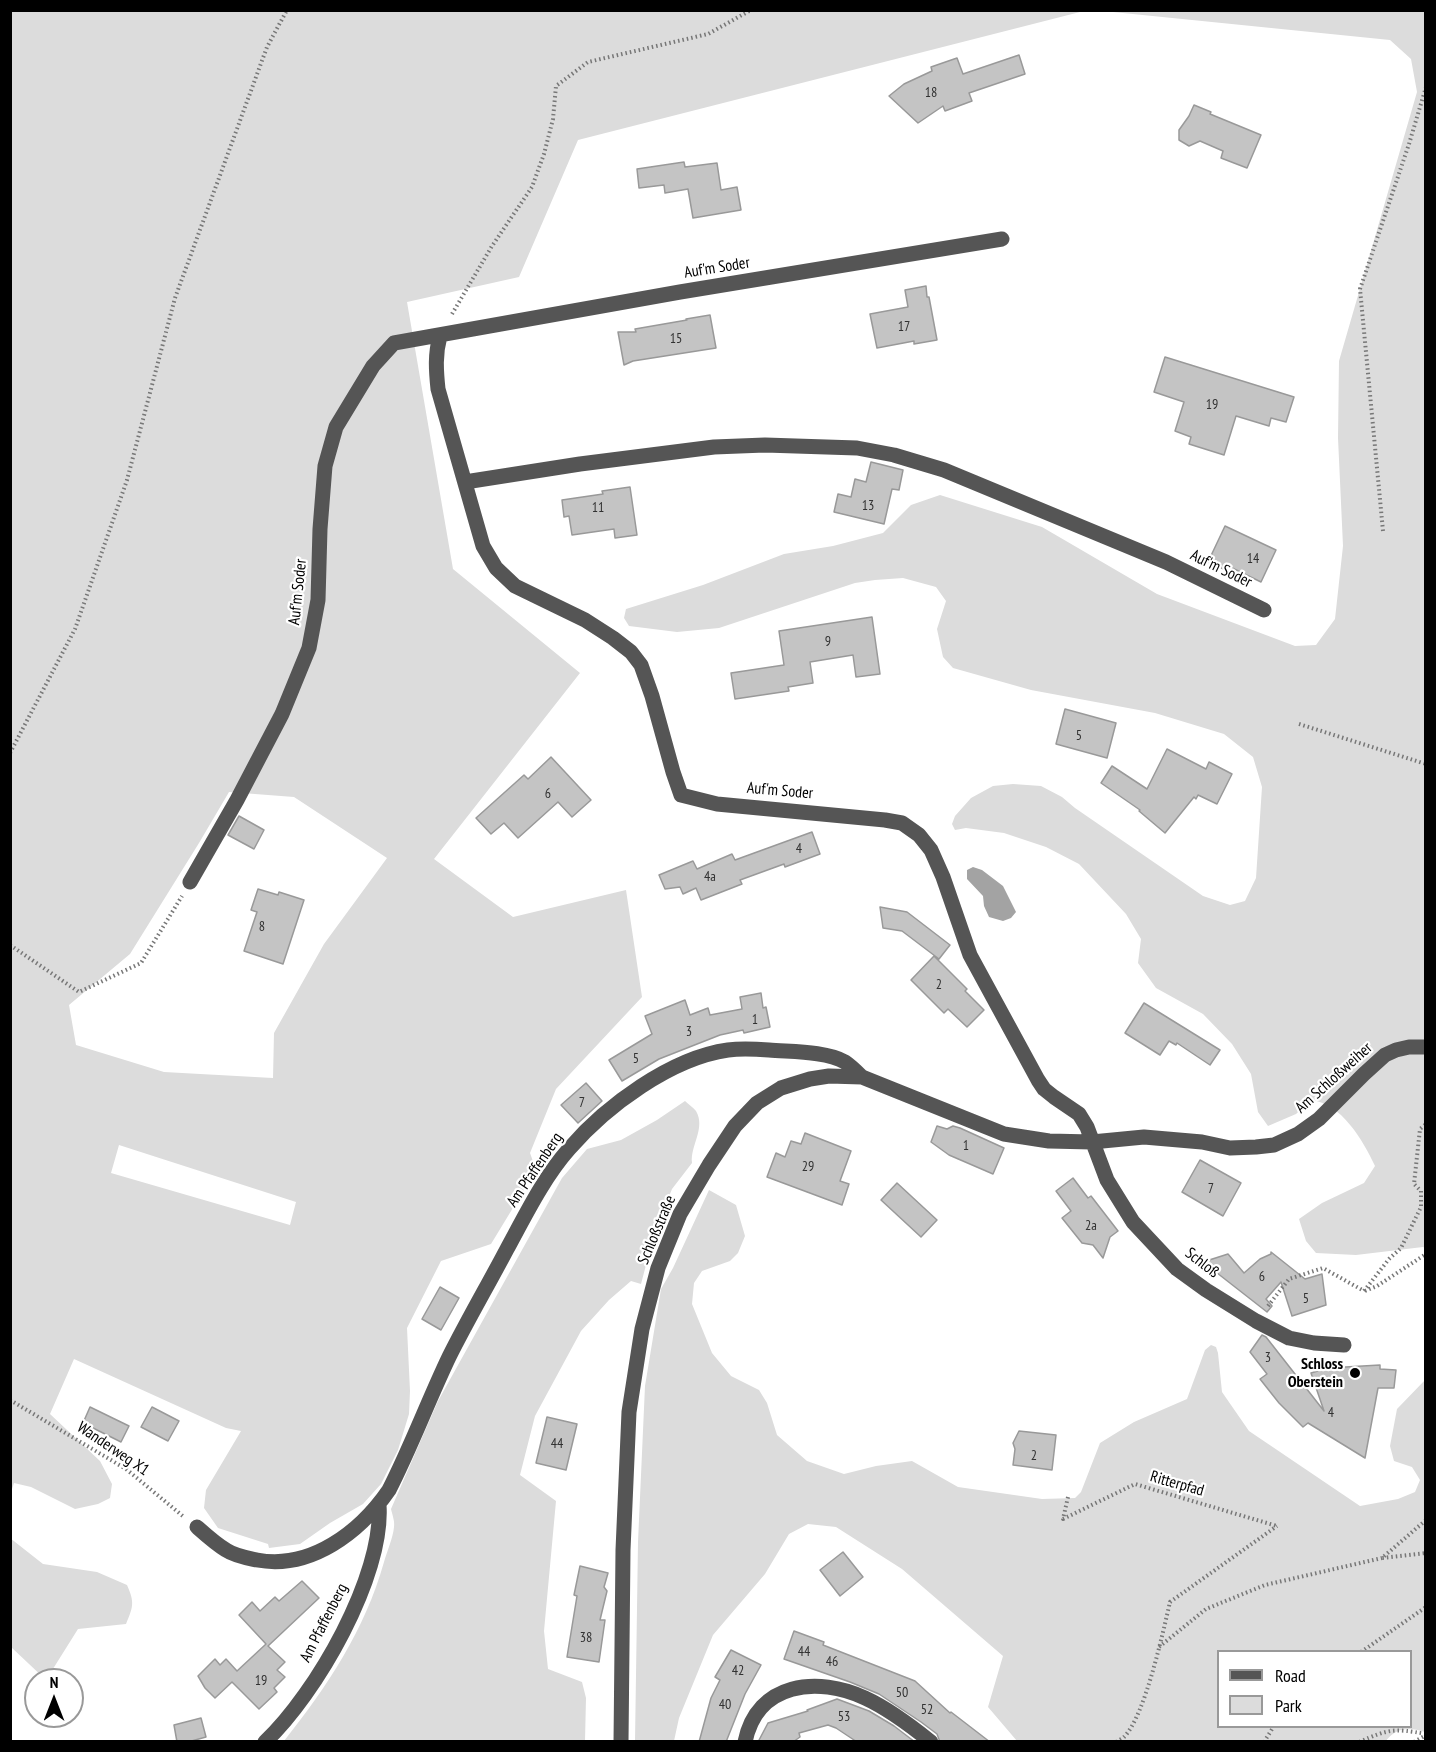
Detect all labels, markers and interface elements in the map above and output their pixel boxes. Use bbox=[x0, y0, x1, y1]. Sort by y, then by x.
house number: 18 bbox=[925, 85, 937, 101]
street label: Auf'm Soder bbox=[683, 253, 751, 283]
house number: 17 bbox=[898, 319, 910, 335]
house number: 15 bbox=[670, 331, 682, 347]
house number: 19 bbox=[1206, 397, 1218, 413]
house number: 13 bbox=[862, 498, 874, 514]
house number: 11 bbox=[592, 500, 604, 516]
street label: Auf'm Soder bbox=[1187, 546, 1255, 592]
house number: 14 bbox=[1247, 551, 1259, 567]
street label: Auf'm Soder bbox=[285, 558, 311, 626]
house number: 9 bbox=[825, 634, 831, 650]
house number: 5 bbox=[1076, 728, 1082, 744]
street label: Auf'm Soder bbox=[746, 779, 814, 803]
house number: 6 bbox=[545, 786, 551, 802]
house number: 4 bbox=[796, 841, 802, 857]
house number: 4a bbox=[704, 869, 716, 885]
house number: 8 bbox=[259, 919, 265, 935]
house number: 2 bbox=[936, 977, 942, 993]
house number: 1 bbox=[752, 1012, 758, 1028]
house number: 3 bbox=[686, 1024, 692, 1040]
street label: Am Schloßweiher bbox=[1292, 1038, 1376, 1118]
house number: 5 bbox=[633, 1051, 639, 1067]
house number: 7 bbox=[579, 1095, 585, 1111]
street label: Am Pfaffenberg bbox=[503, 1129, 567, 1211]
house number: 1 bbox=[963, 1138, 969, 1154]
house number: 29 bbox=[802, 1159, 814, 1175]
house number: 7 bbox=[1208, 1181, 1214, 1197]
street label: Schloßstraße bbox=[634, 1193, 680, 1267]
house number: 2a bbox=[1085, 1218, 1097, 1234]
street label: Schloß bbox=[1181, 1244, 1223, 1282]
house number: 6 bbox=[1259, 1269, 1265, 1285]
house number: 5 bbox=[1303, 1291, 1309, 1307]
house number: 3 bbox=[1265, 1350, 1271, 1366]
place label: Schloss Oberstein bbox=[1288, 1354, 1343, 1392]
marker: Schloss Oberstein bbox=[1348, 1366, 1362, 1380]
house number: 4 bbox=[1328, 1405, 1334, 1421]
street label: Wanderweg X1 bbox=[73, 1418, 153, 1480]
house number: 44 bbox=[551, 1436, 563, 1452]
house number: 2 bbox=[1031, 1448, 1037, 1464]
street label: Ritterpfad bbox=[1148, 1467, 1206, 1501]
street label: Am Pfaffenberg bbox=[296, 1580, 352, 1666]
house number: 38 bbox=[580, 1630, 592, 1646]
house number: 44 bbox=[798, 1644, 810, 1660]
legend bbox=[1217, 1650, 1412, 1728]
house number: 46 bbox=[826, 1654, 838, 1670]
house number: 42 bbox=[732, 1663, 744, 1679]
text: Road bbox=[1275, 1664, 1306, 1687]
north arrow bbox=[24, 1668, 84, 1728]
text: N bbox=[50, 1672, 58, 1692]
house number: 19 bbox=[255, 1673, 267, 1689]
house number: 50 bbox=[896, 1685, 908, 1701]
text: Park bbox=[1275, 1694, 1302, 1717]
house number: 40 bbox=[719, 1697, 731, 1713]
house number: 52 bbox=[921, 1702, 933, 1718]
house number: 53 bbox=[838, 1709, 850, 1725]

